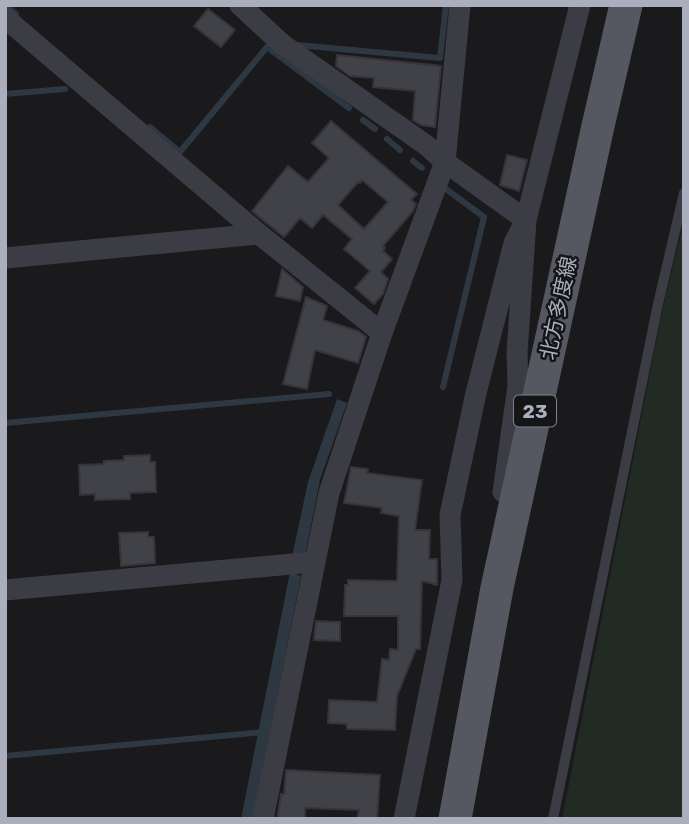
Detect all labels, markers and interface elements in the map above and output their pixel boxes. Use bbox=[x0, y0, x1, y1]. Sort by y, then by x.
street label: 北方多度線 bbox=[535, 254, 581, 362]
road number: 23 bbox=[514, 396, 556, 426]

